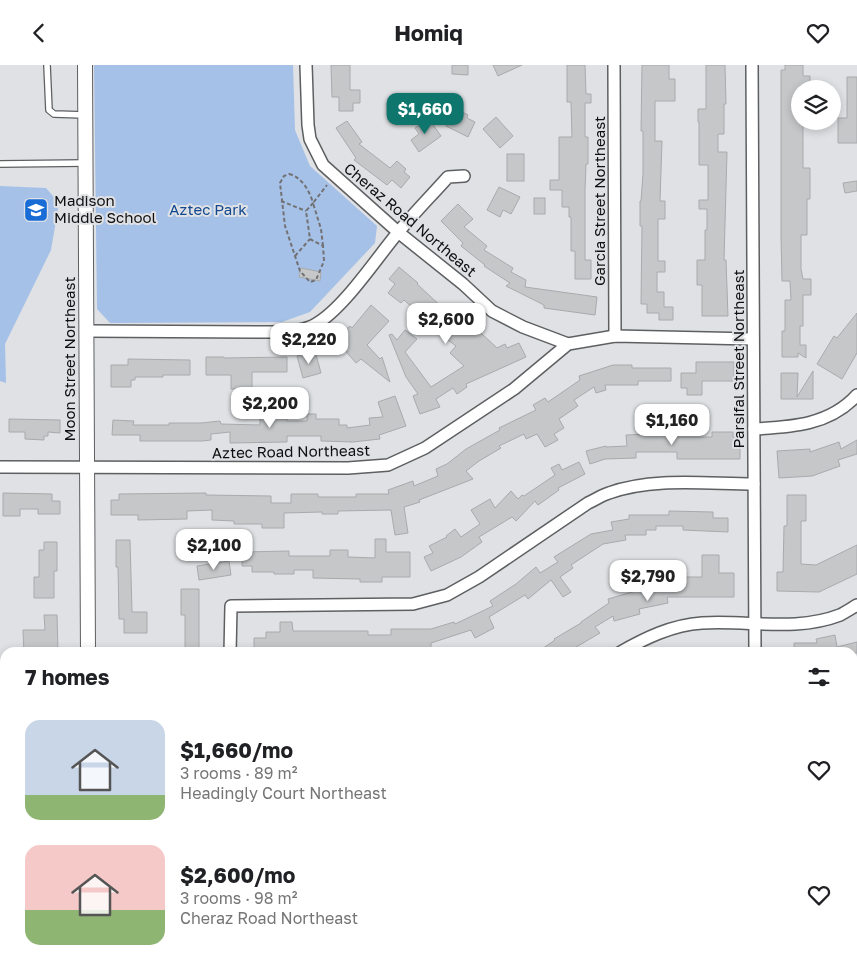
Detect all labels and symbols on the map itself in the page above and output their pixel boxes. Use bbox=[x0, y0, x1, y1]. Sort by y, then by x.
pin: $1,660 bbox=[384, 93, 466, 135]
street label: Garcia Street Northeast bbox=[590, 116, 608, 286]
street label: Cheraz Road Northeast bbox=[341, 159, 480, 280]
place label: Madison Middle School bbox=[54, 191, 156, 226]
school or university icon: Madison Middle School bbox=[23, 197, 49, 223]
park label: Aztec Park bbox=[169, 200, 247, 218]
street label: Parsifal Street Northeast bbox=[729, 269, 747, 449]
street label: Moon Street Northeast bbox=[60, 277, 78, 441]
pin: $2,600 bbox=[405, 303, 487, 345]
pin: $2,220 bbox=[268, 323, 350, 365]
pin: $2,200 bbox=[229, 387, 311, 429]
pin: $1,160 bbox=[631, 403, 713, 446]
street label: Aztec Road Northeast bbox=[212, 441, 370, 461]
pin: $2,100 bbox=[173, 529, 255, 571]
pin: $2,790 bbox=[607, 559, 689, 602]

